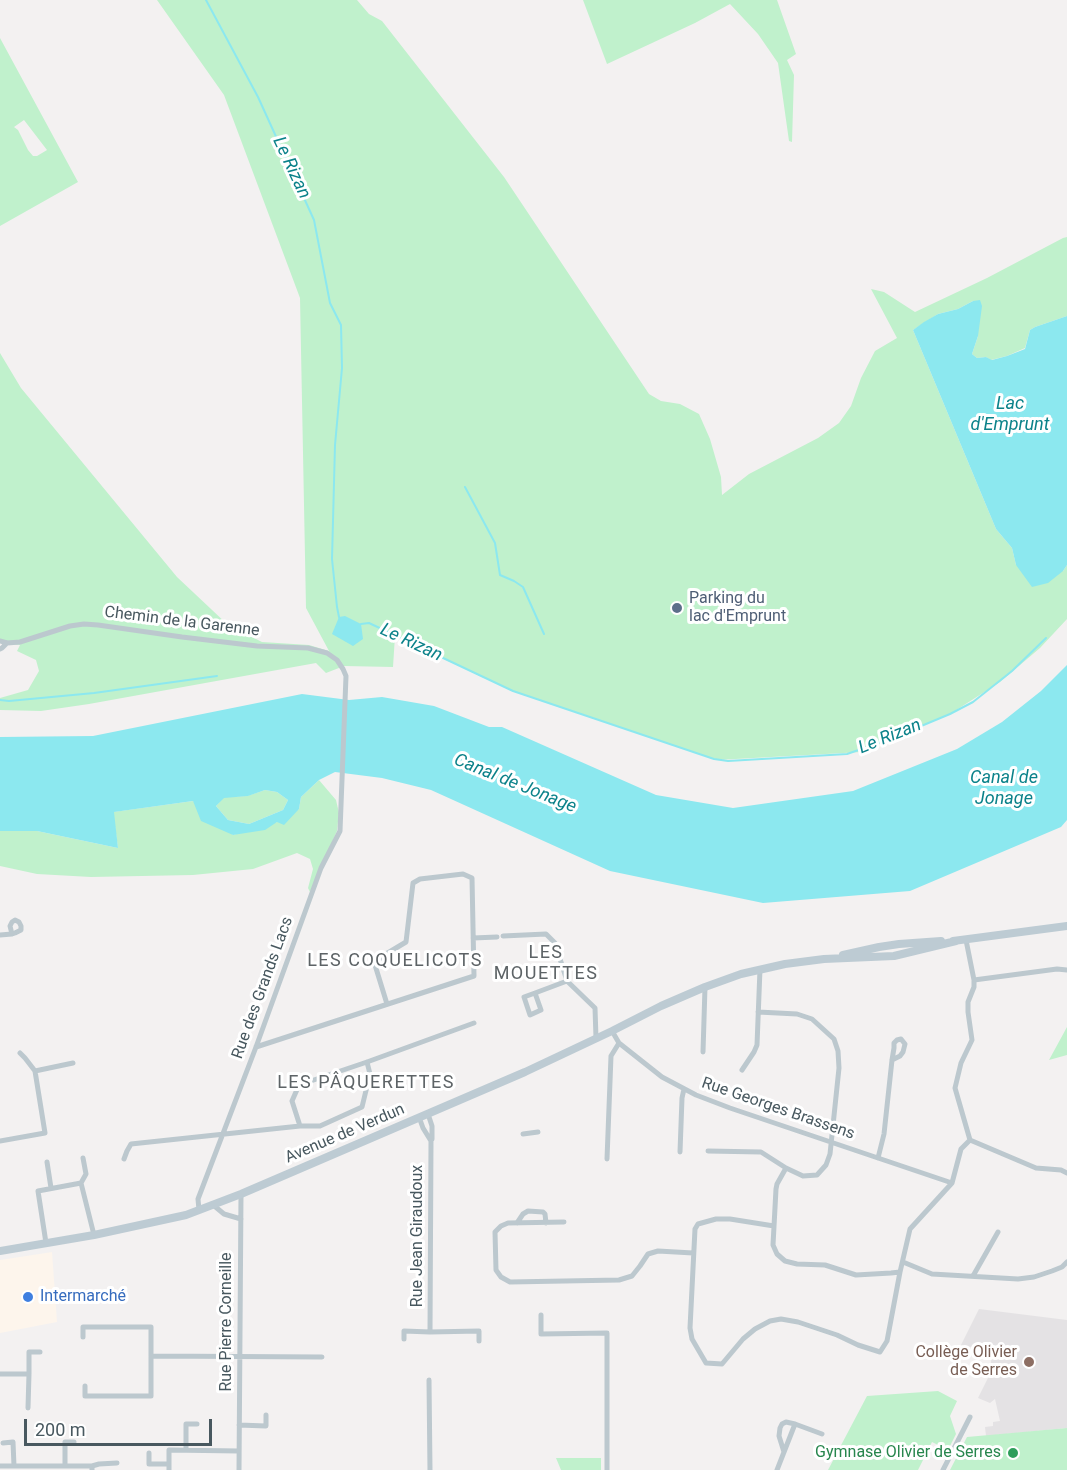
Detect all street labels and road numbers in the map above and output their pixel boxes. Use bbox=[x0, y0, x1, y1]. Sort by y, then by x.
street label: Chemin de la Garenne bbox=[103, 603, 261, 641]
street label: Rue des Grands Lacs bbox=[228, 914, 298, 1062]
street label: Rue Georges Brassens bbox=[699, 1074, 857, 1144]
street label: Avenue de Verdun bbox=[282, 1100, 408, 1168]
street label: Rue Jean Giraudoux bbox=[408, 1165, 428, 1307]
street label: Rue Pierre Corneille bbox=[217, 1252, 237, 1392]

